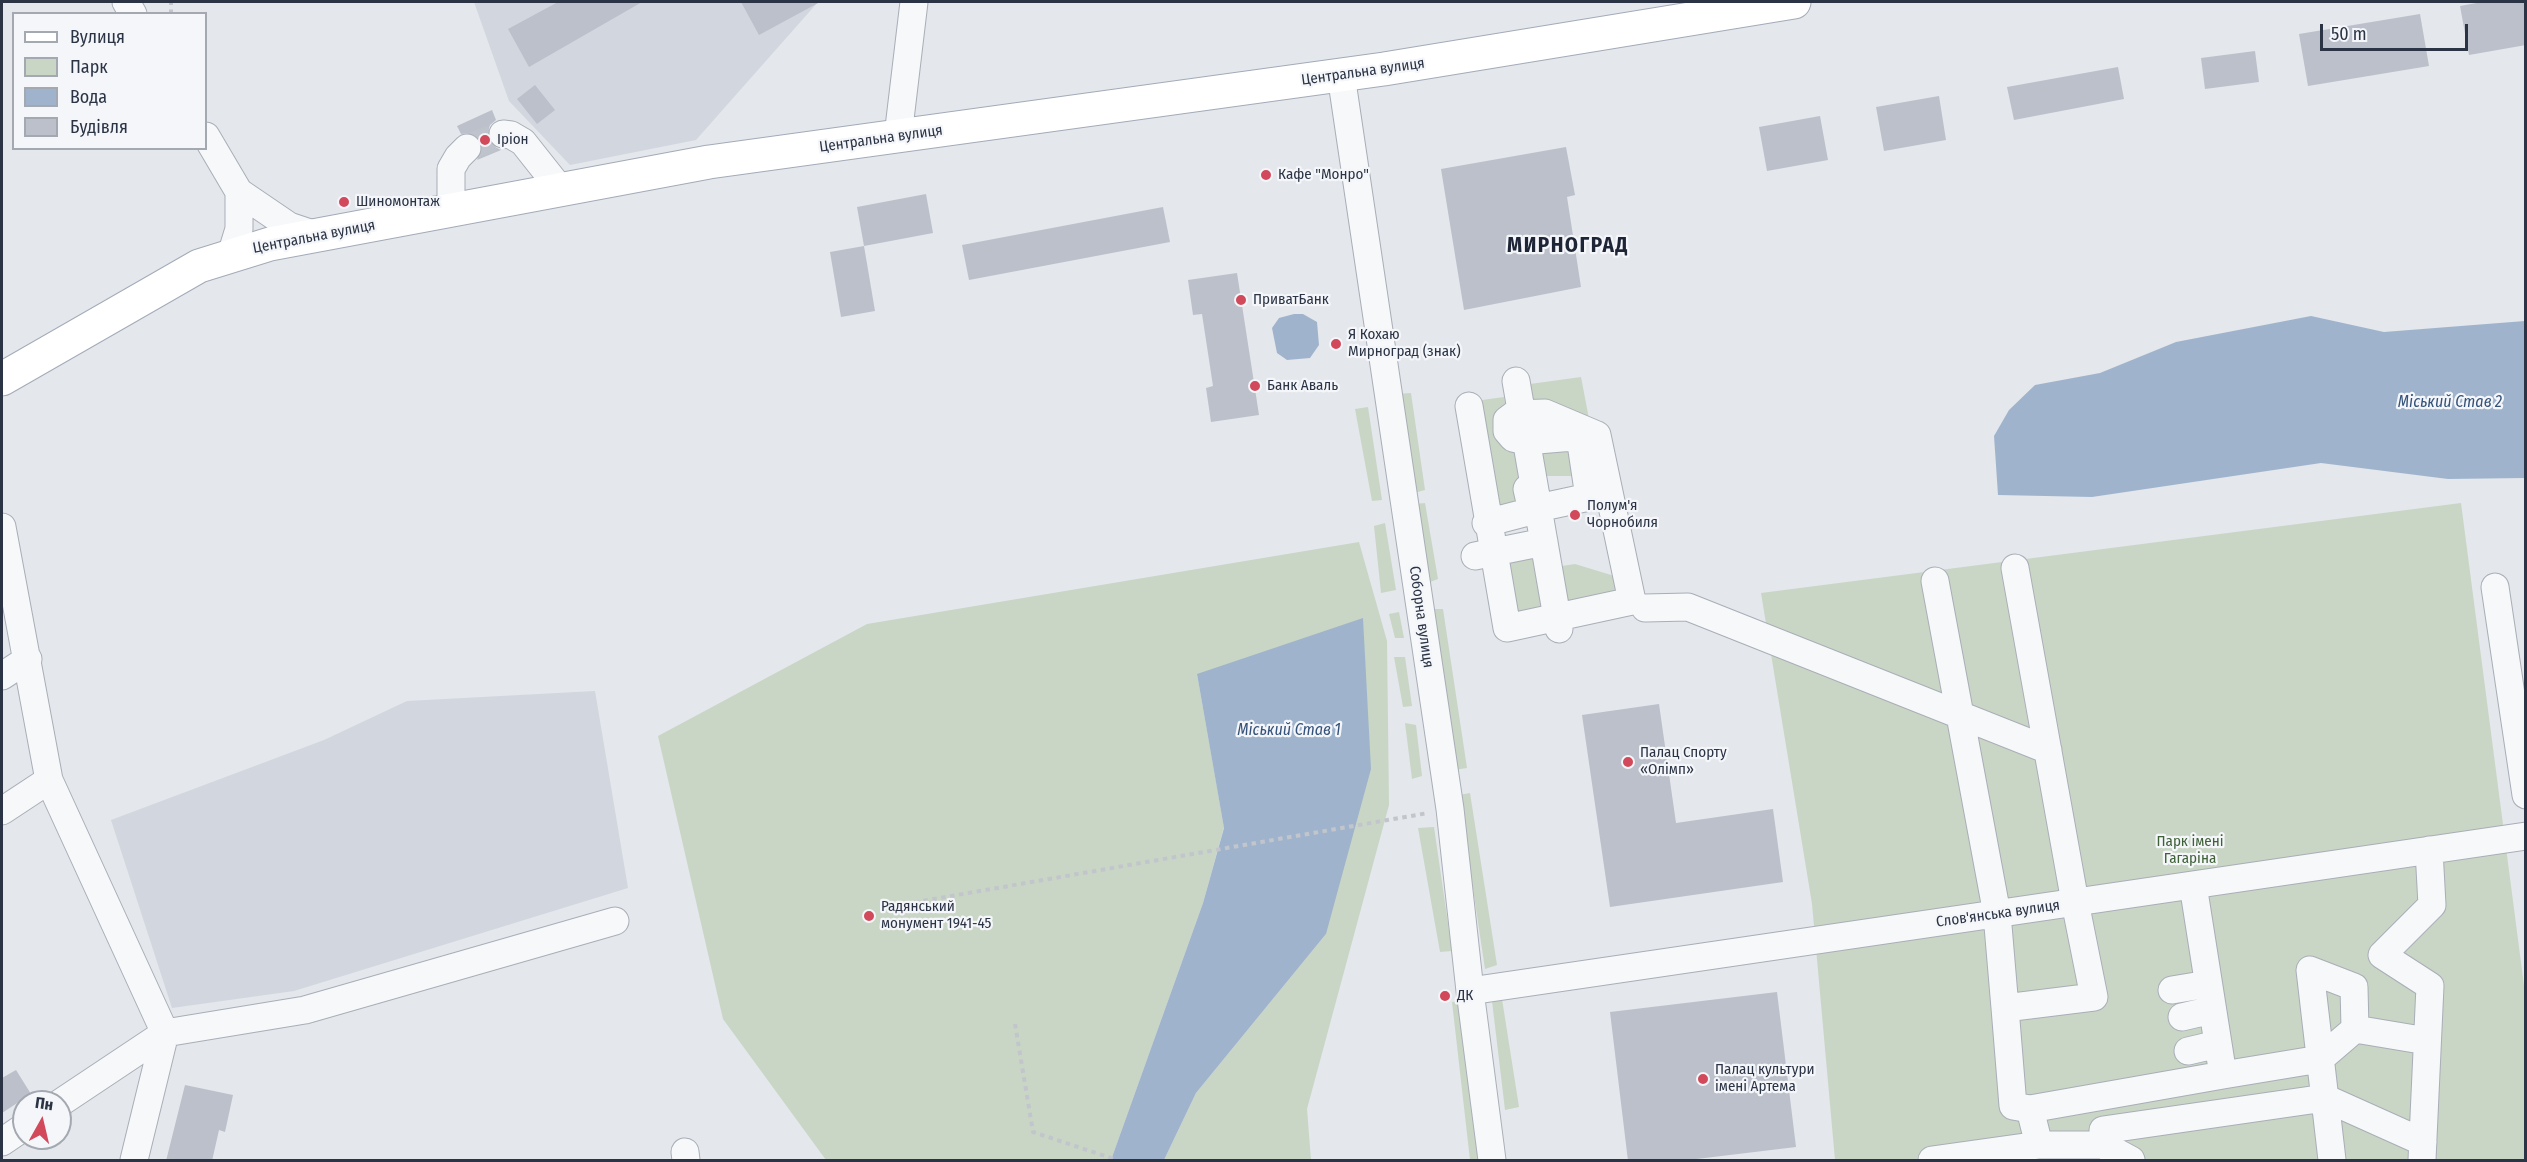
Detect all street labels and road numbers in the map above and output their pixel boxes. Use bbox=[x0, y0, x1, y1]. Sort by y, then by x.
street label: Центральна вулиця bbox=[1300, 54, 1426, 90]
street label: Центральна вулиця bbox=[818, 121, 944, 157]
street label: Центральна вулиця bbox=[251, 216, 377, 258]
street label: Соборна вулиця bbox=[1405, 565, 1437, 669]
street label: Слов'янська вулиця bbox=[1935, 896, 2061, 932]

